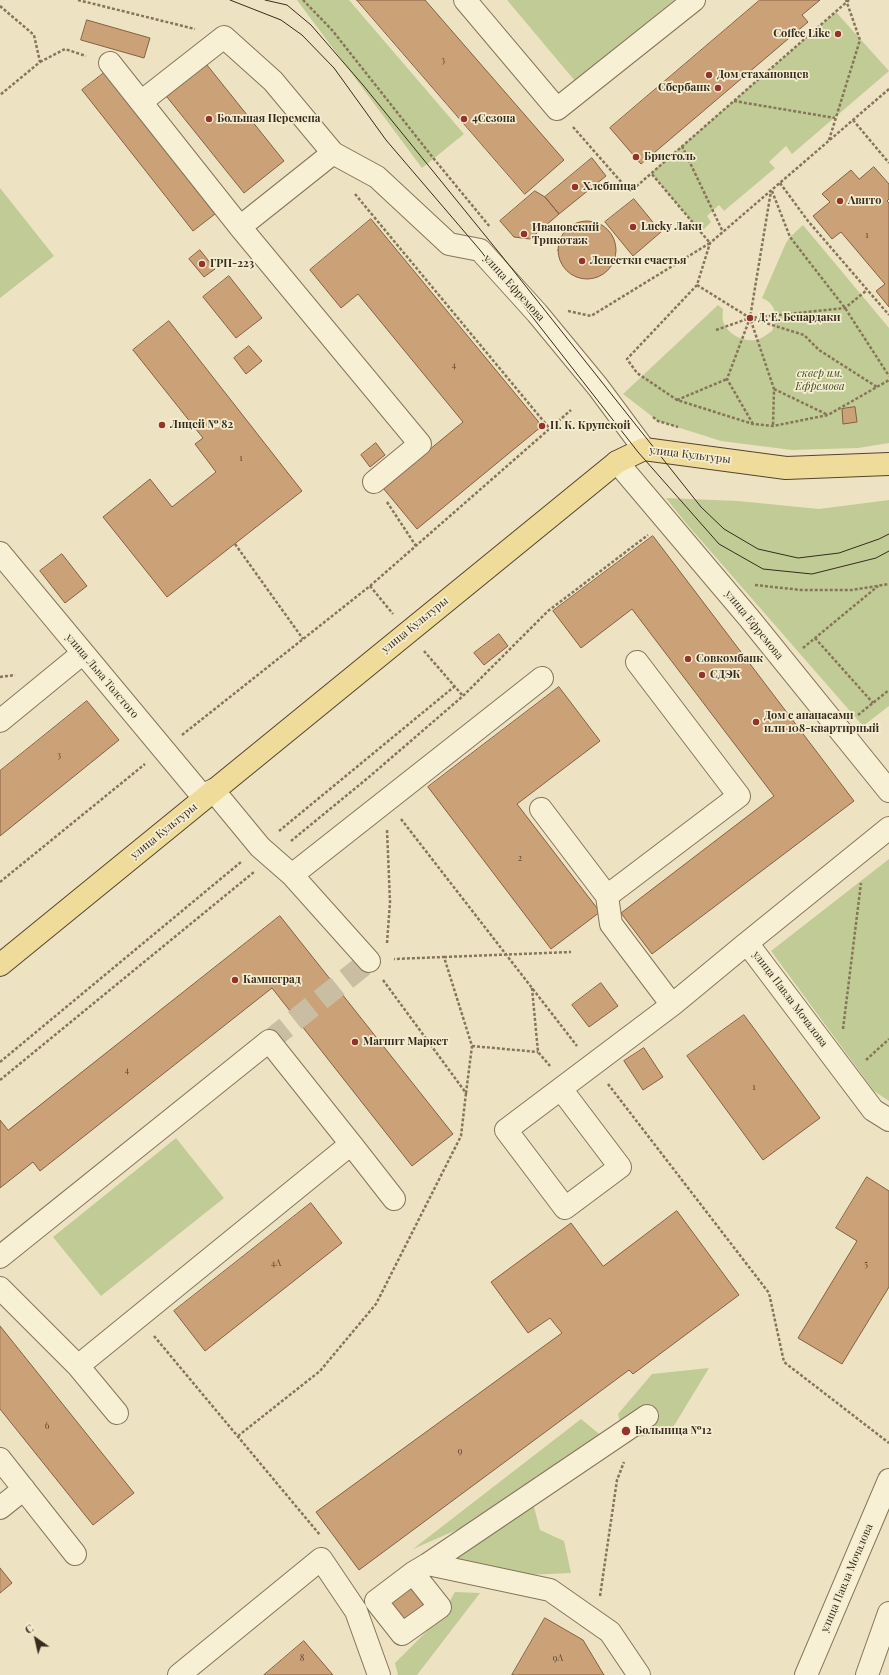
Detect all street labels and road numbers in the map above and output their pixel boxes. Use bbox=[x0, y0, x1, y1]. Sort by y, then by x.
street label: улица Ефремова bbox=[481, 252, 547, 324]
street label: улица Культуры bbox=[649, 443, 731, 467]
street label: улица Ефремова bbox=[722, 588, 786, 662]
street label: улица Культуры bbox=[379, 594, 451, 656]
street label: улица Льва Толстого bbox=[63, 631, 141, 721]
street label: улица Культуры bbox=[128, 800, 200, 862]
street label: улица Павла Мочалова bbox=[750, 948, 830, 1050]
street label: улица Павла Мочалова bbox=[818, 1522, 876, 1634]

